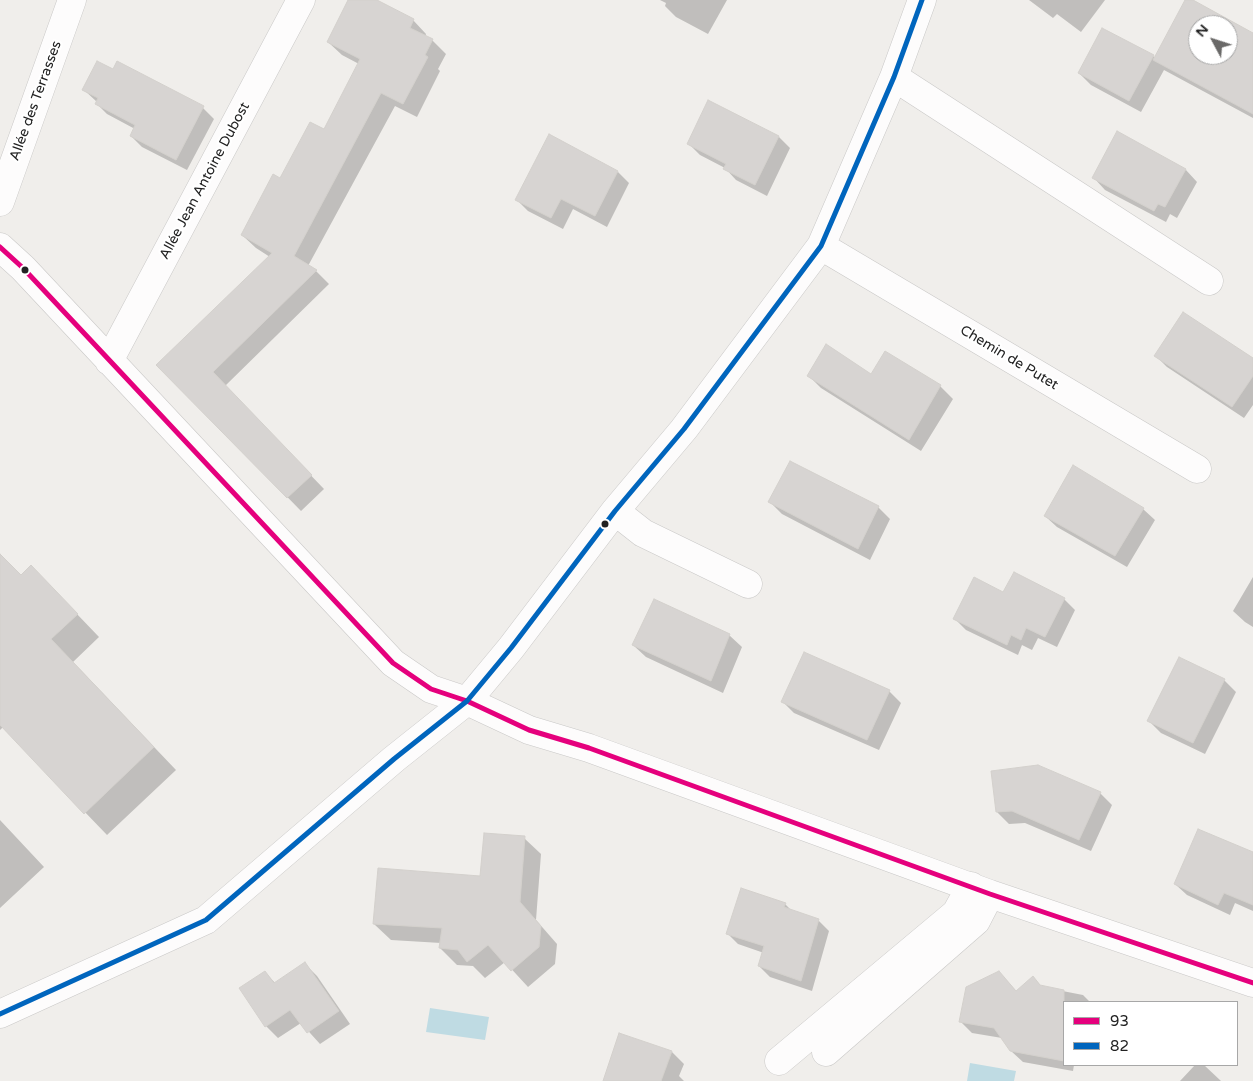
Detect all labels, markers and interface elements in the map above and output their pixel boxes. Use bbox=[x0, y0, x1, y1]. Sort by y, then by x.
north arrow bbox=[1188, 15, 1238, 65]
text: N bbox=[1192, 21, 1212, 40]
street label: Allée des Terrasses bbox=[7, 39, 65, 163]
street label: Allée Jean Antoine Dubost bbox=[156, 100, 254, 262]
unlabelled marker bbox=[20, 265, 30, 275]
street label: Chemin de Putet bbox=[957, 322, 1061, 394]
unlabelled marker bbox=[600, 519, 610, 529]
legend bbox=[1063, 1001, 1238, 1066]
text: 93 bbox=[1110, 1012, 1129, 1030]
text: 82 bbox=[1110, 1037, 1129, 1055]

